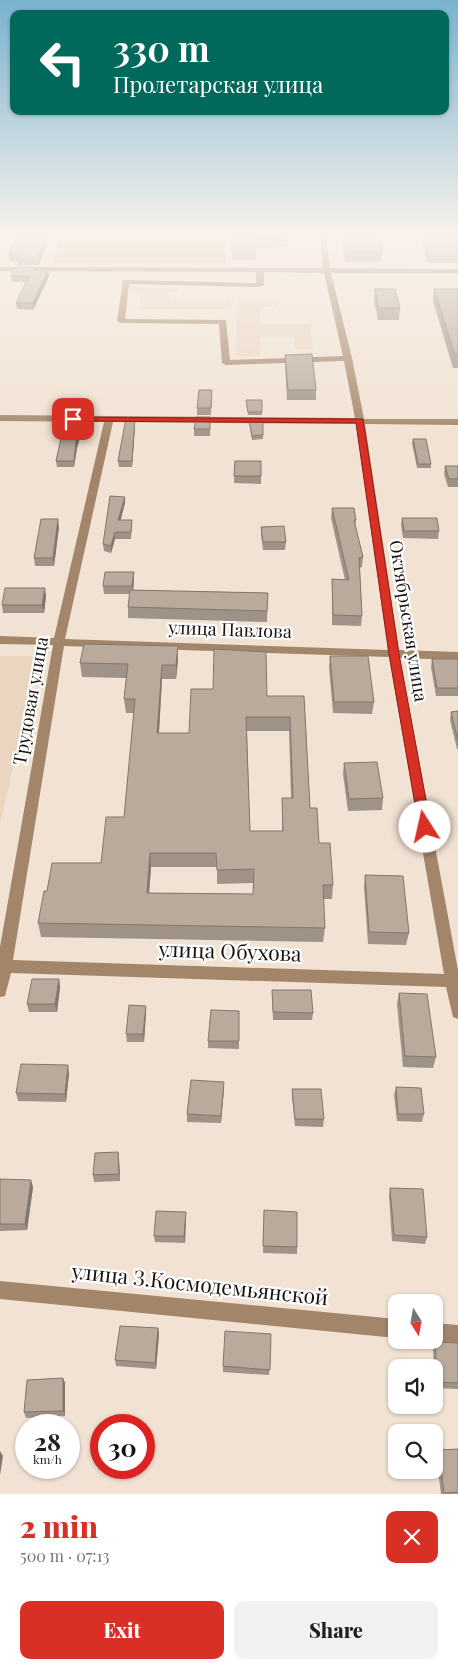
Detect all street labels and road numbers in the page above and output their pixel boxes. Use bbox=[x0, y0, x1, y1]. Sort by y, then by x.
street label: Октябрьская улица bbox=[384, 538, 434, 703]
street label: улица Павлова bbox=[167, 615, 292, 643]
street label: Трудовая улица bbox=[7, 635, 53, 767]
street label: улица Обухова bbox=[157, 933, 303, 967]
street label: улица З.Космодемьянской bbox=[70, 1256, 330, 1310]

